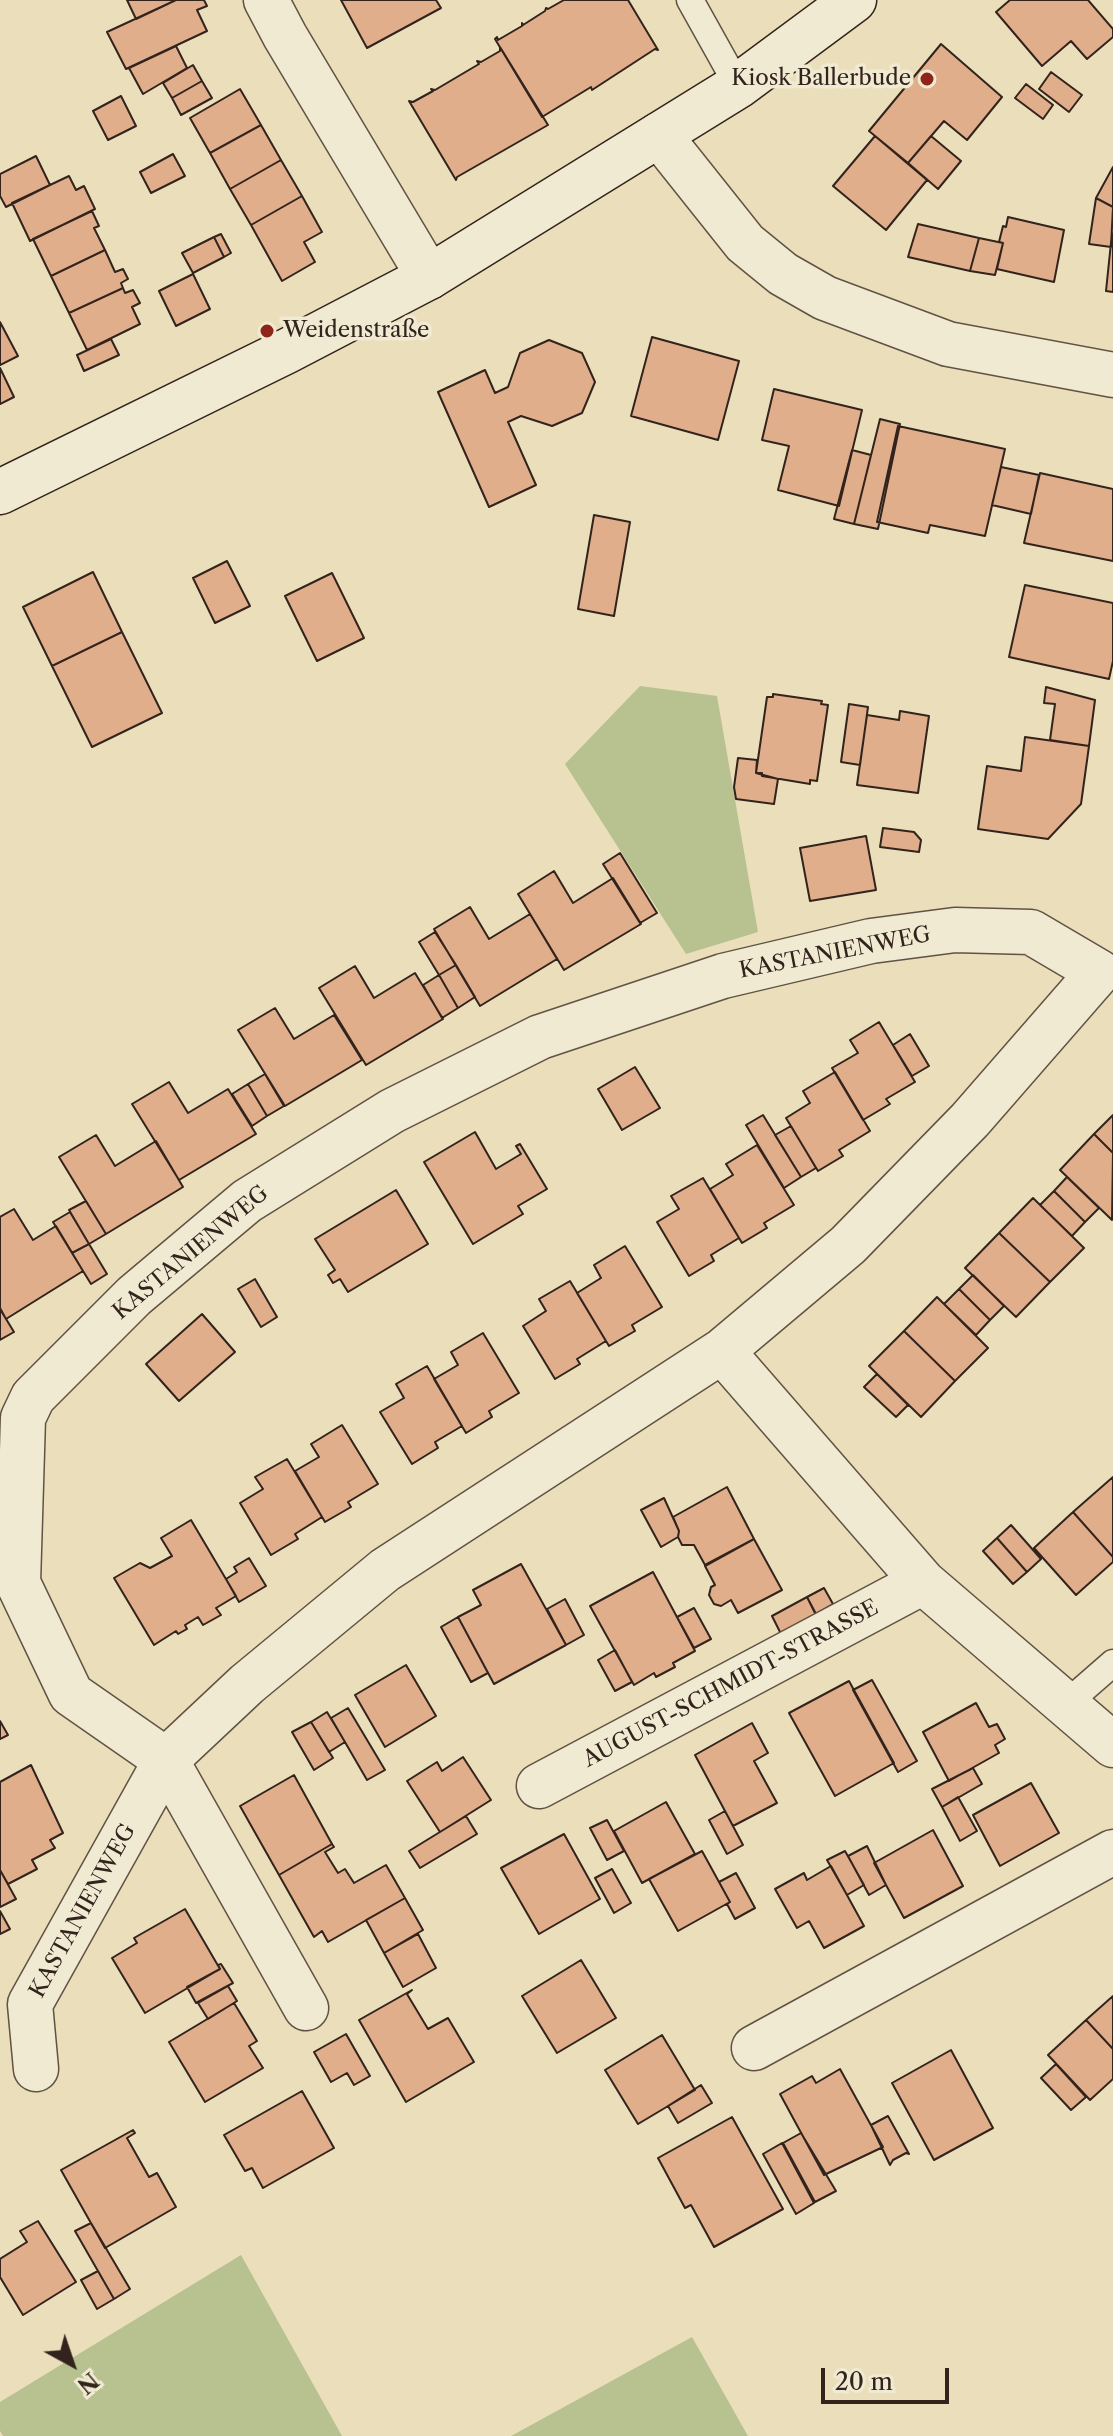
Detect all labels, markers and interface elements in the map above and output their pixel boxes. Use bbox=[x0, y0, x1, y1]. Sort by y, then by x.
place label: Kiosk Ballerbude bbox=[731, 66, 911, 92]
marker: Kiosk Ballerbude bbox=[918, 70, 936, 88]
place label: Weidenstraße bbox=[283, 318, 429, 344]
marker: Weidenstraße bbox=[258, 322, 276, 340]
street label: KASTANIENWEG bbox=[737, 921, 933, 985]
street label: KASTANIENWEG bbox=[108, 1180, 274, 1326]
street label: AUGUST-SCHMIDT-STRASSE bbox=[579, 1595, 883, 1773]
street label: KASTANIENWEG bbox=[24, 1820, 142, 2002]
north arrow bbox=[32, 2324, 112, 2404]
scale bar bbox=[825, 2352, 953, 2402]
text: N bbox=[72, 2366, 104, 2399]
text: 20 m bbox=[835, 2367, 893, 2396]

